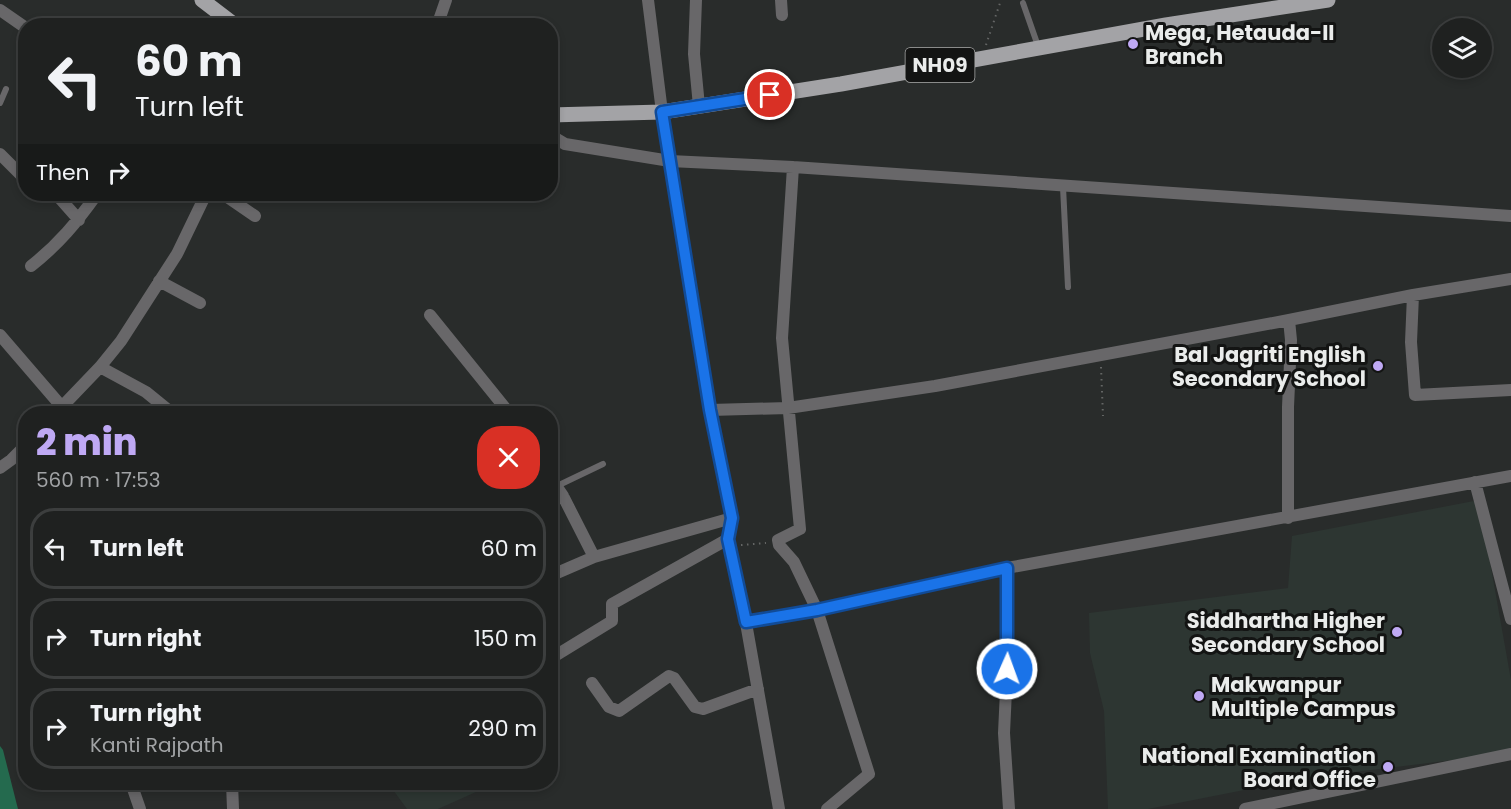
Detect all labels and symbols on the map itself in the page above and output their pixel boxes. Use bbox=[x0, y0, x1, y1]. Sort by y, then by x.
place label: Mega, Hetauda-II Branch bbox=[1145, 18, 1335, 71]
marker: Mega, Hetauda-II Branch bbox=[1126, 37, 1140, 51]
road number: NH09 bbox=[906, 48, 974, 82]
pin bbox=[744, 69, 795, 120]
place label: Bal Jagriti English Secondary School bbox=[1172, 340, 1366, 393]
marker: Bal Jagriti English Secondary School bbox=[1371, 359, 1385, 373]
place label: Siddhartha Higher Secondary School bbox=[1187, 606, 1385, 659]
marker: Siddhartha Higher Secondary School bbox=[1390, 625, 1404, 639]
position arrow bbox=[975, 637, 1039, 701]
place label: Makwanpur Multiple Campus bbox=[1211, 670, 1396, 723]
marker: Makwanpur Multiple Campus bbox=[1192, 689, 1206, 703]
place label: National Examination Board Office bbox=[1142, 741, 1376, 794]
marker: National Examination Board Office bbox=[1381, 760, 1395, 774]

